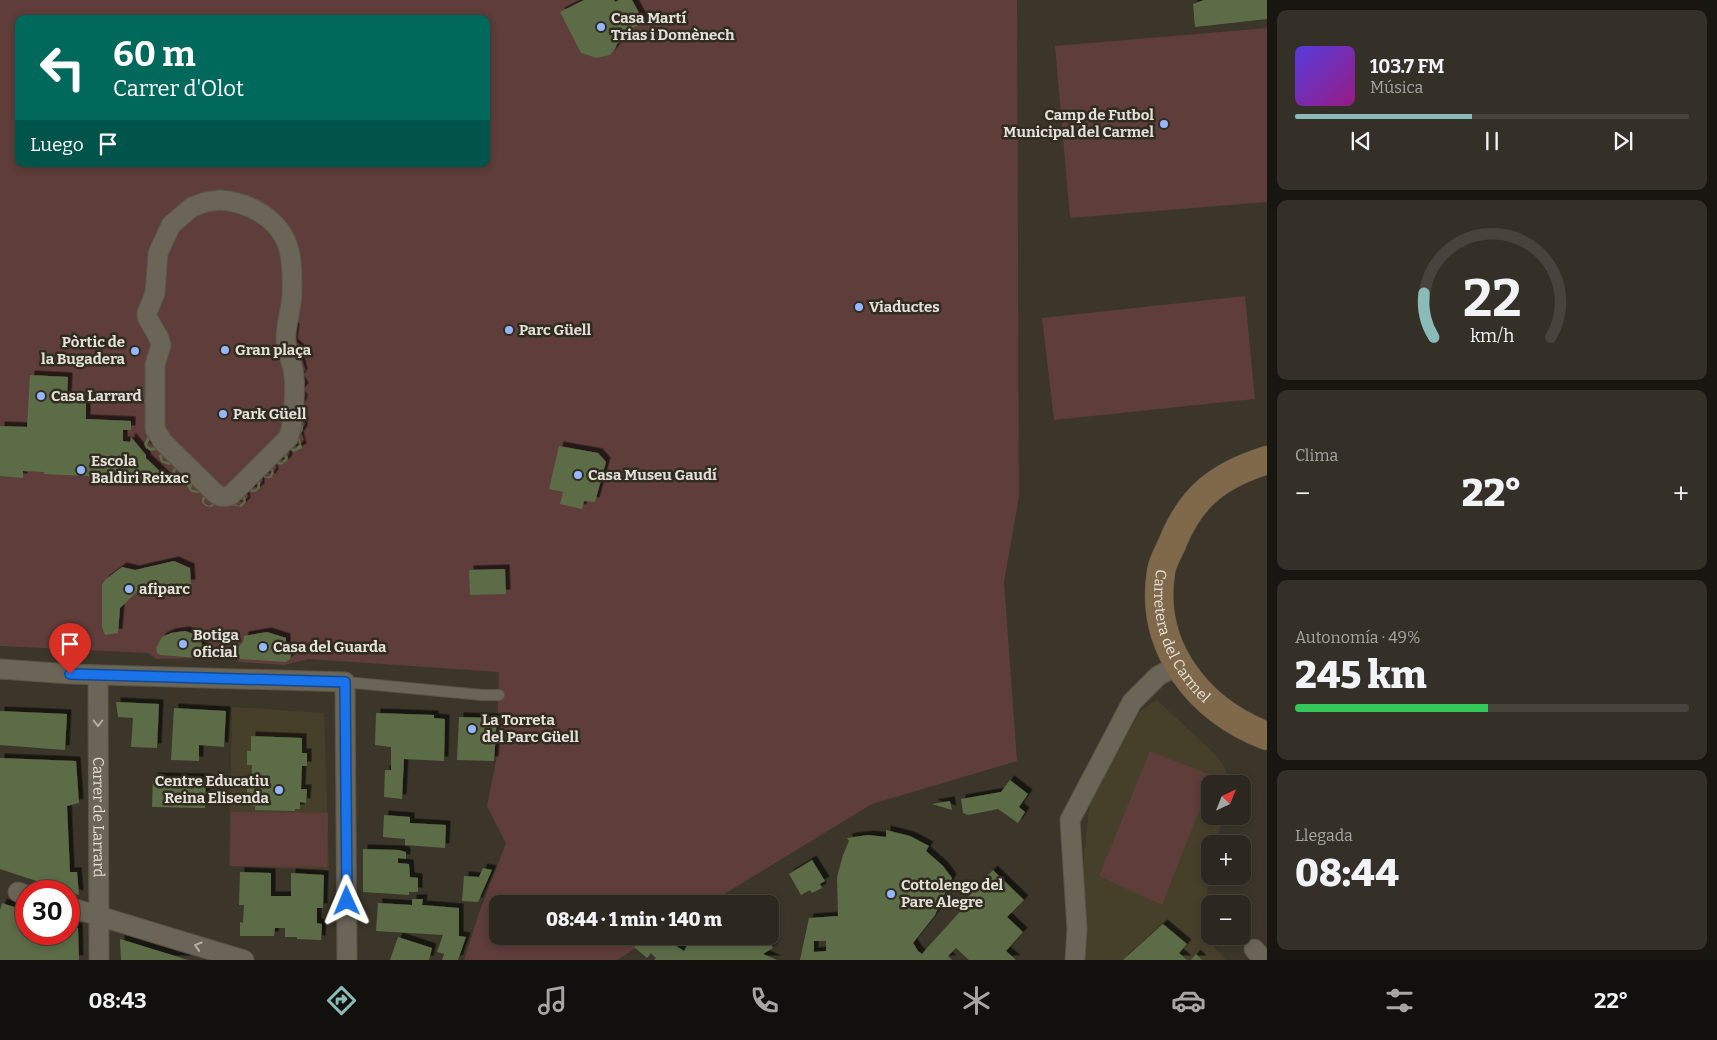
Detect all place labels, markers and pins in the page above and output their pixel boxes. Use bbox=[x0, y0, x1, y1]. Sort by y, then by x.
place label: Casa Martí Trias i Domènech bbox=[611, 9, 735, 44]
marker: Casa Martí Trias i Domènech bbox=[595, 21, 607, 33]
place label: Camp de Futbol Municipal del Carmel bbox=[1003, 106, 1154, 141]
marker: Camp de Futbol Municipal del Carmel bbox=[1158, 118, 1170, 130]
place label: Viaductes bbox=[869, 298, 940, 316]
marker: Viaductes bbox=[853, 301, 865, 313]
place label: Parc Güell bbox=[519, 321, 592, 339]
marker: Parc Güell bbox=[503, 324, 515, 336]
place label: Pòrtic de la Bugadera bbox=[41, 333, 126, 368]
place label: Gran plaça bbox=[235, 341, 312, 359]
marker: Gran plaça bbox=[219, 344, 231, 356]
marker: Pòrtic de la Bugadera bbox=[129, 345, 141, 357]
place label: Casa Larrard bbox=[51, 387, 142, 405]
marker: Casa Larrard bbox=[35, 390, 47, 402]
place label: Park Güell bbox=[233, 405, 307, 423]
marker: Park Güell bbox=[217, 408, 229, 420]
place label: Escola Baldiri Reixac bbox=[91, 452, 189, 487]
marker: Escola Baldiri Reixac bbox=[75, 464, 87, 476]
place label: Casa Museu Gaudí bbox=[588, 466, 717, 484]
marker: Casa Museu Gaudí bbox=[572, 469, 584, 481]
place label: afiparc bbox=[139, 580, 190, 598]
marker: afiparc bbox=[123, 583, 135, 595]
pin bbox=[49, 623, 91, 674]
place label: Botiga oficial bbox=[193, 626, 239, 661]
marker: Botiga oficial bbox=[177, 638, 189, 650]
place label: Casa del Guarda bbox=[273, 638, 387, 656]
marker: Casa del Guarda bbox=[257, 641, 269, 653]
place label: La Torreta del Parc Güell bbox=[482, 711, 579, 746]
marker: La Torreta del Parc Güell bbox=[466, 723, 478, 735]
place label: Centre Educatiu Reina Elisenda bbox=[155, 772, 270, 807]
marker: Centre Educatiu Reina Elisenda bbox=[273, 784, 285, 796]
place label: Cottolengo del Pare Alegre bbox=[901, 876, 1004, 911]
marker: Cottolengo del Pare Alegre bbox=[885, 888, 897, 900]

